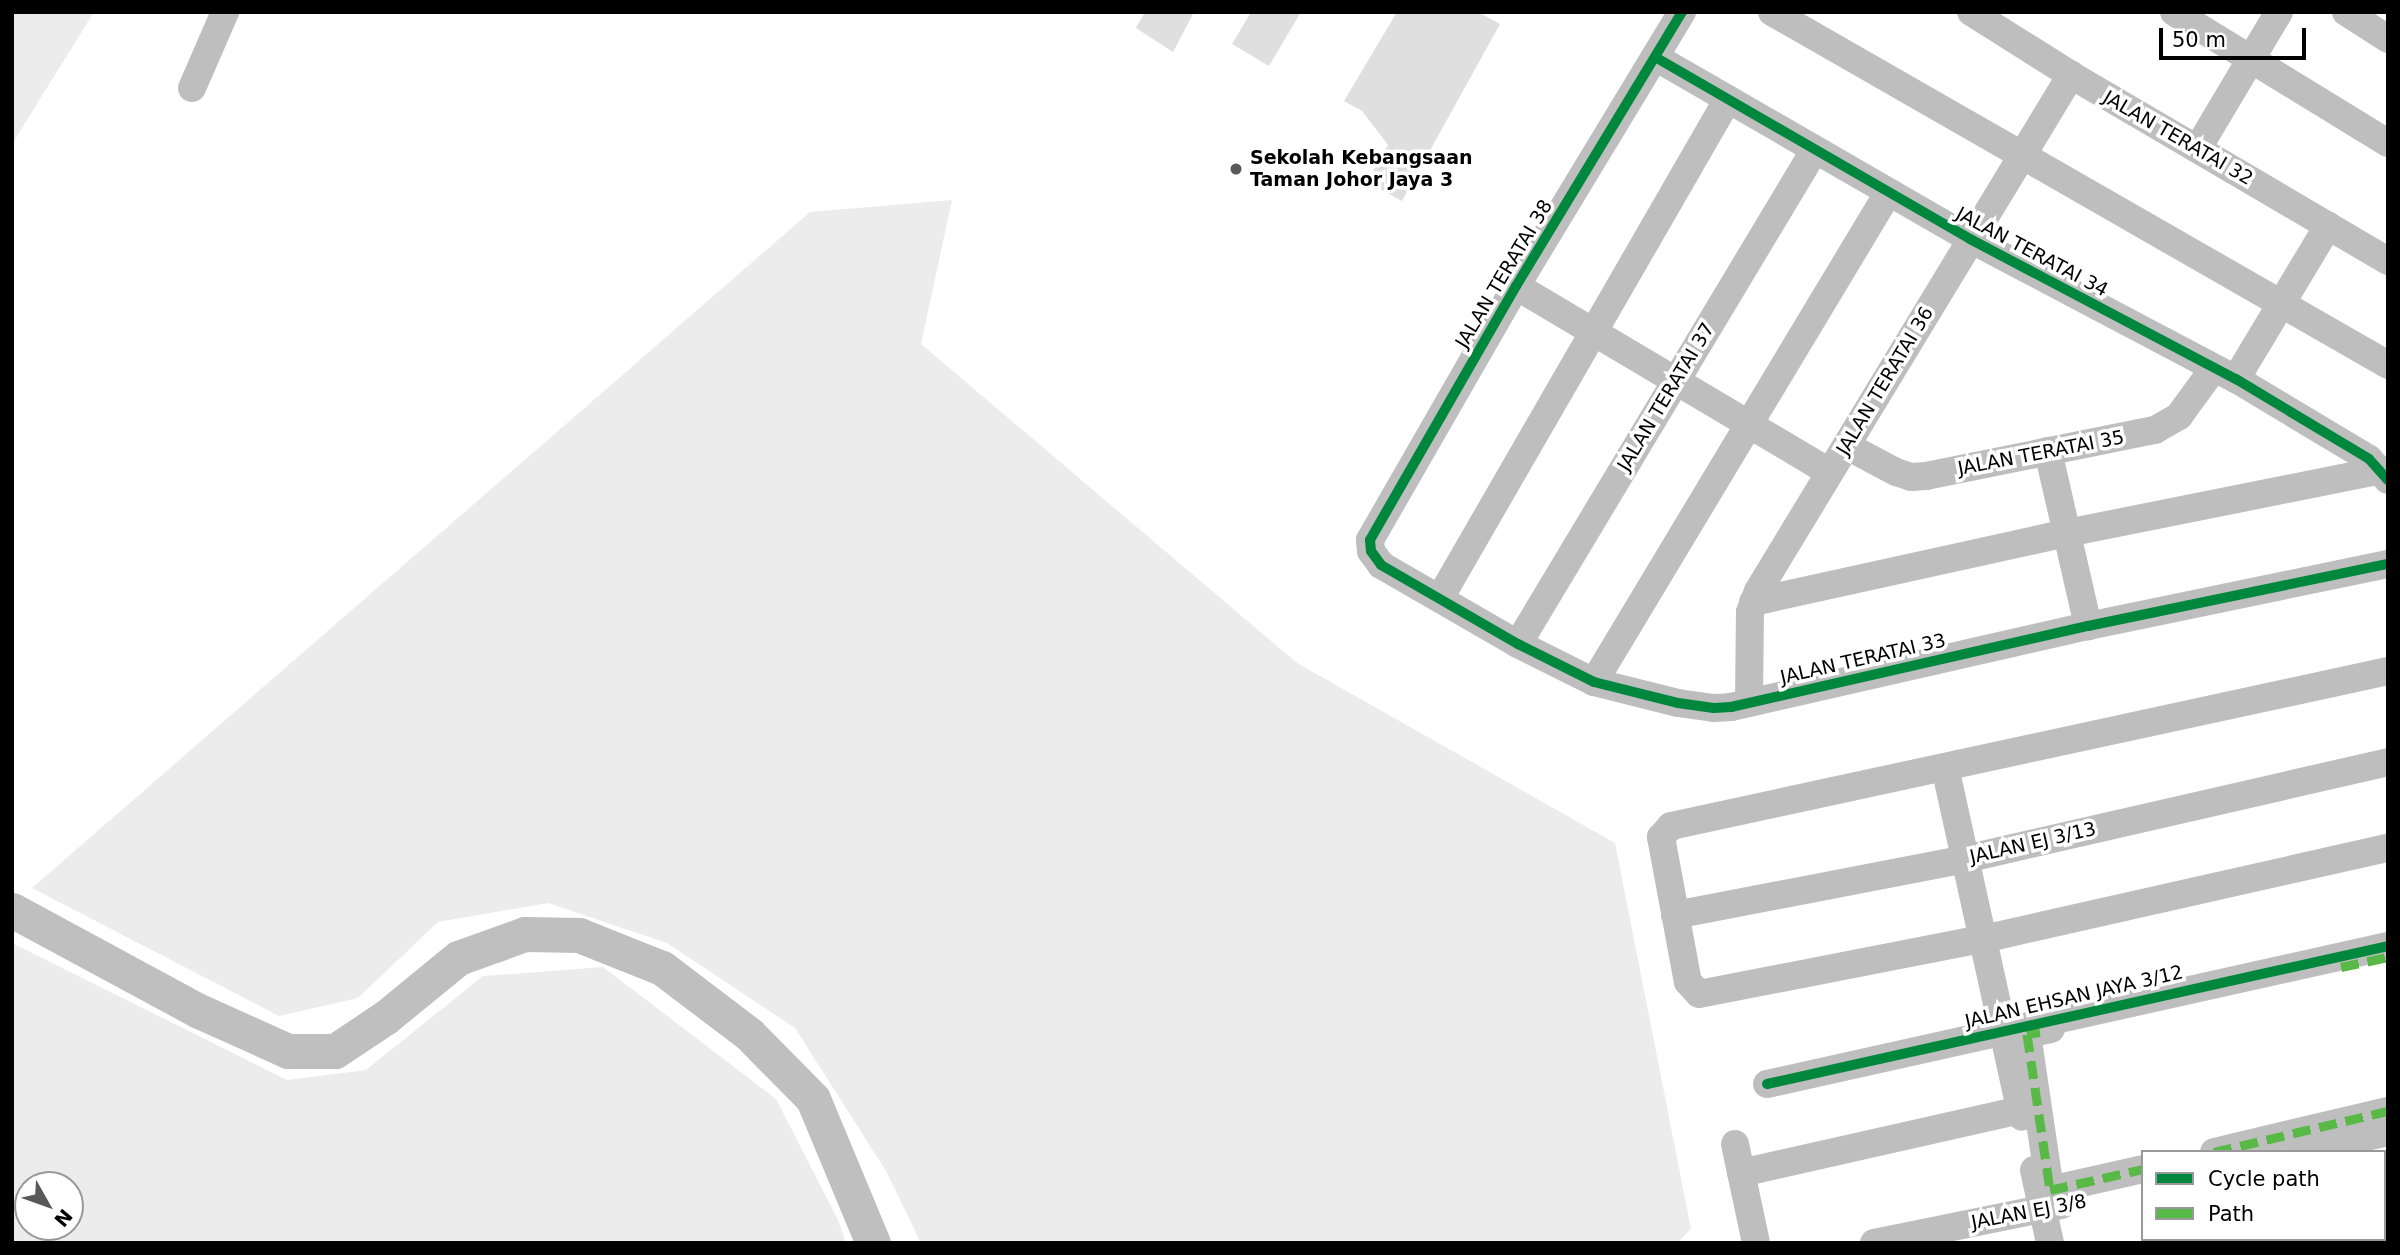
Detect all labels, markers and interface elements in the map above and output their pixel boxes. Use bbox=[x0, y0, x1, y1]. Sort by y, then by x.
scale bar bbox=[2162, 14, 2309, 58]
text: 50 m bbox=[2172, 28, 2226, 52]
street label: JALAN TERATAI 32 bbox=[2099, 86, 2257, 190]
place label: Sekolah Kebangsaan Taman Johor Jaya 3 bbox=[1250, 147, 1473, 191]
marker: Sekolah Kebangsaan Taman Johor Jaya 3 bbox=[1228, 161, 1244, 177]
street label: JALAN TERATAI 38 bbox=[1451, 196, 1557, 352]
street label: JALAN TERATAI 34 bbox=[1952, 202, 2112, 302]
street label: JALAN TERATAI 36 bbox=[1832, 303, 1938, 459]
street label: JALAN TERATAI 37 bbox=[1613, 319, 1719, 475]
street label: JALAN TERATAI 35 bbox=[1956, 426, 2126, 480]
street label: JALAN TERATAI 33 bbox=[1778, 629, 1948, 689]
street label: JALAN EJ 3/13 bbox=[1968, 817, 2098, 869]
street label: JALAN EHSAN JAYA 3/12 bbox=[1963, 961, 2185, 1033]
legend bbox=[2141, 1150, 2386, 1241]
text: Cycle path bbox=[2208, 1167, 2320, 1191]
north arrow bbox=[14, 1171, 84, 1241]
street label: JALAN EJ 3/8 bbox=[1970, 1190, 2088, 1234]
text: Path bbox=[2208, 1202, 2254, 1226]
text: N bbox=[50, 1205, 77, 1231]

